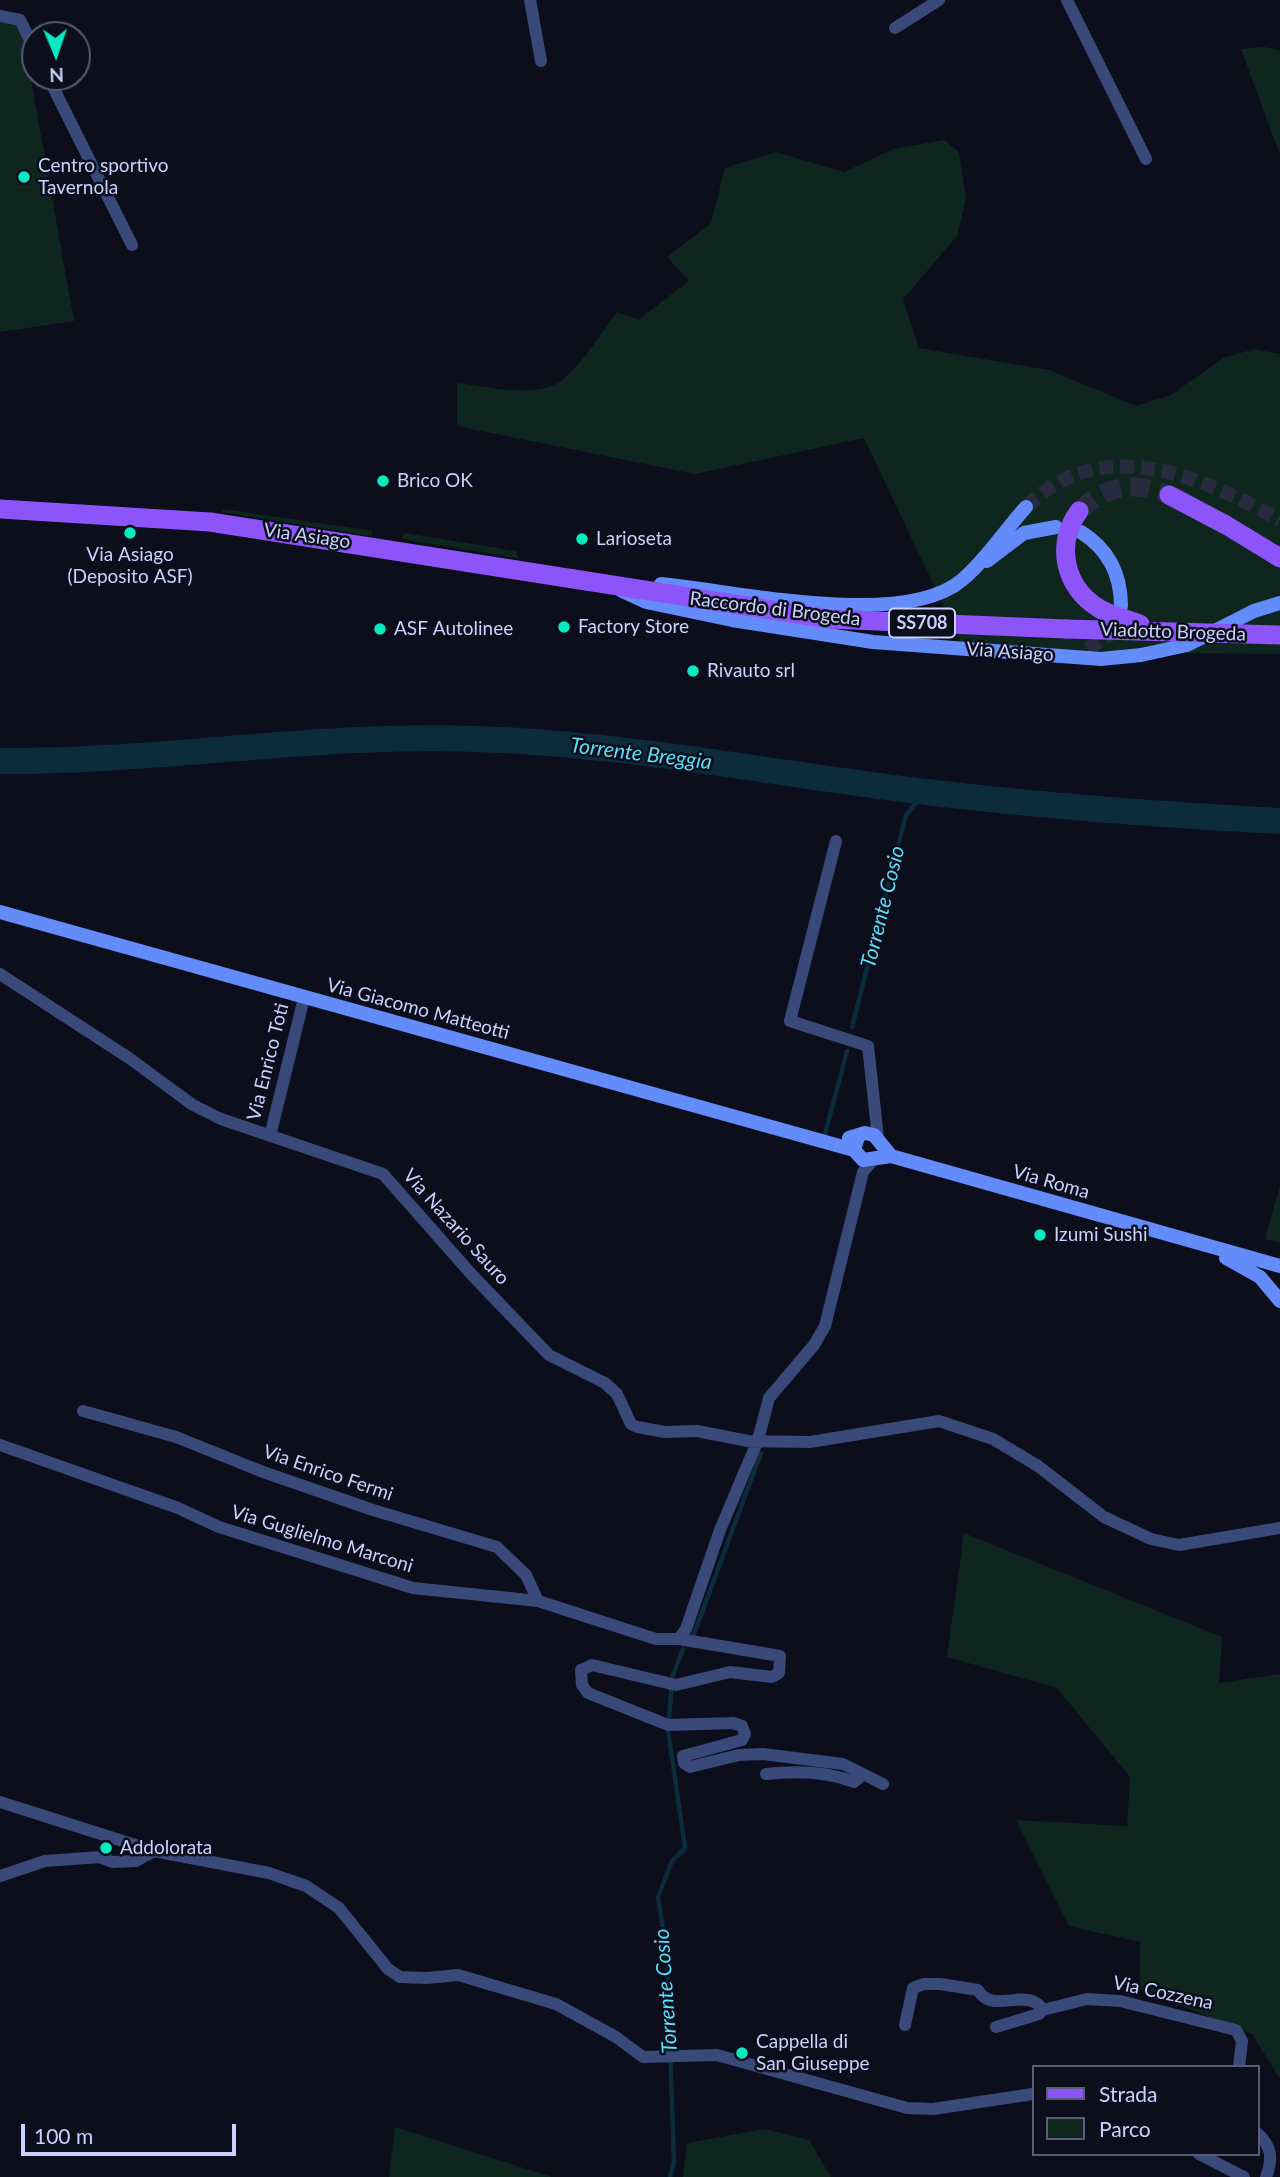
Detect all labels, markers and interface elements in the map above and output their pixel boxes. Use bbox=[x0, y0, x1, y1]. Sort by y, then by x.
north arrow bbox=[21, 21, 91, 91]
text: N bbox=[49, 64, 64, 87]
place label: Centro sportivo Tavernola bbox=[38, 155, 169, 199]
marker: Centro sportivo Tavernola bbox=[16, 169, 32, 185]
place label: Brico OK bbox=[397, 470, 473, 492]
marker: Brico OK bbox=[375, 473, 391, 489]
street label: Via Asiago bbox=[262, 519, 352, 553]
marker: Via Asiago (Deposito ASF) bbox=[122, 525, 138, 541]
place label: Larioseta bbox=[596, 528, 672, 550]
marker: Larioseta bbox=[574, 531, 590, 547]
place label: Via Asiago (Deposito ASF) bbox=[67, 544, 193, 588]
street label: Raccordo di Brogeda bbox=[688, 587, 862, 631]
road number: SS708 bbox=[889, 608, 955, 638]
place label: Factory Store bbox=[578, 616, 689, 638]
place label: ASF Autolinee bbox=[394, 618, 513, 640]
street label: Viadotto Brogeda bbox=[1100, 618, 1246, 646]
marker: Factory Store bbox=[556, 619, 572, 635]
marker: ASF Autolinee bbox=[372, 621, 388, 637]
street label: Via Asiago bbox=[966, 638, 1054, 666]
place label: Rivauto srl bbox=[707, 660, 795, 682]
marker: Rivauto srl bbox=[685, 663, 701, 679]
water label: Torrente Breggia bbox=[569, 733, 713, 775]
water label: Torrente Cosio bbox=[856, 843, 910, 971]
street label: Via Giacomo Matteotti bbox=[324, 974, 512, 1044]
street label: Via Enrico Toti bbox=[242, 1001, 294, 1123]
street label: Via Roma bbox=[1010, 1160, 1092, 1204]
street label: Via Nazario Sauro bbox=[398, 1164, 514, 1290]
place label: Izumi Sushi bbox=[1054, 1224, 1147, 1246]
marker: Izumi Sushi bbox=[1032, 1227, 1048, 1243]
street label: Via Enrico Fermi bbox=[260, 1440, 396, 1506]
street label: Via Guglielmo Marconi bbox=[228, 1500, 416, 1578]
place label: Addolorata bbox=[120, 1837, 212, 1859]
marker: Addolorata bbox=[98, 1840, 114, 1856]
water label: Torrente Cosio bbox=[649, 1928, 683, 2054]
street label: Via Cozzena bbox=[1111, 1971, 1215, 2015]
place label: Cappella di San Giuseppe bbox=[756, 2031, 870, 2075]
marker: Cappella di San Giuseppe bbox=[734, 2045, 750, 2061]
legend bbox=[1032, 2065, 1259, 2156]
text: Strada bbox=[1099, 2081, 1158, 2106]
scale bar bbox=[24, 2110, 240, 2154]
text: Parco bbox=[1099, 2116, 1151, 2141]
text: 100 m bbox=[34, 2123, 93, 2148]

